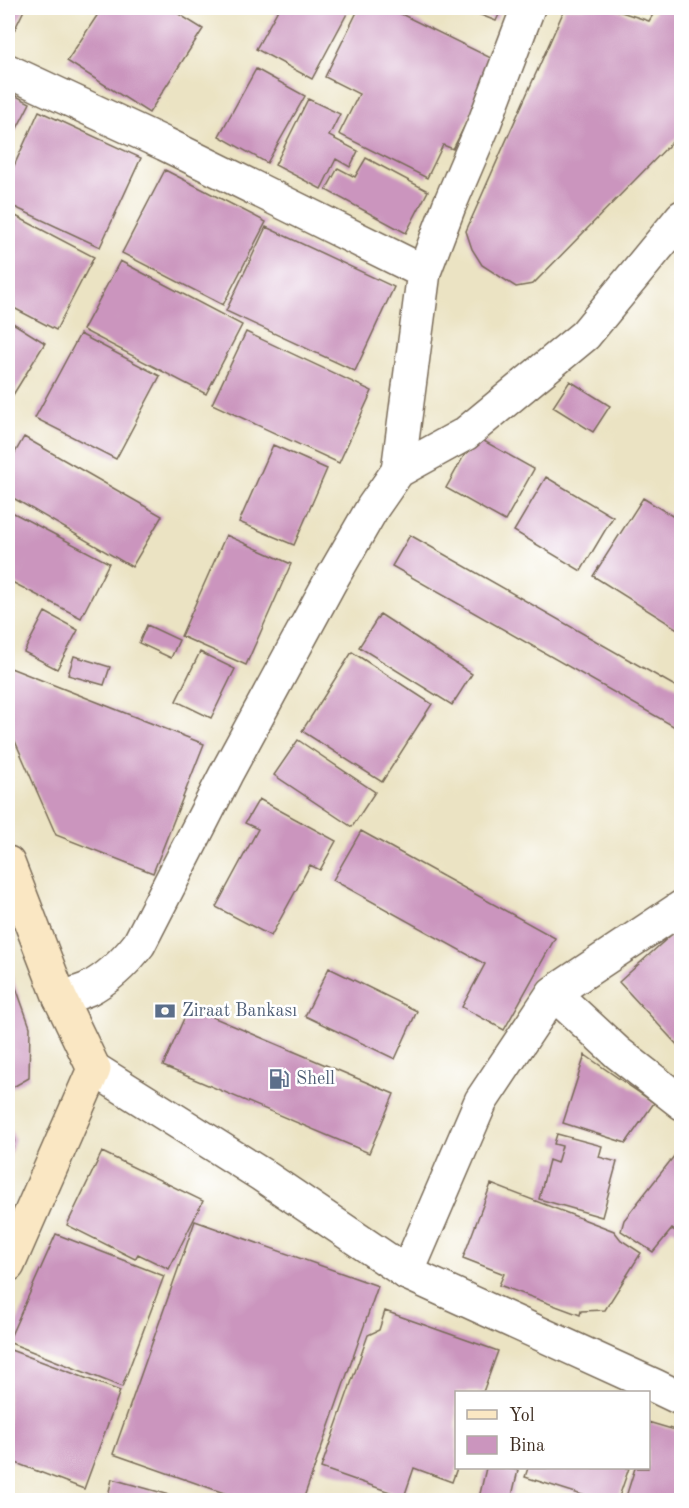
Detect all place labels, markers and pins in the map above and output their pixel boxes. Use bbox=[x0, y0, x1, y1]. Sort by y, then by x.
bank icon: Ziraat Bankası bbox=[153, 999, 177, 1023]
place label: Ziraat Bankası bbox=[182, 1002, 297, 1020]
fuel station icon: Shell bbox=[267, 1067, 291, 1091]
place label: Shell bbox=[296, 1070, 335, 1088]

